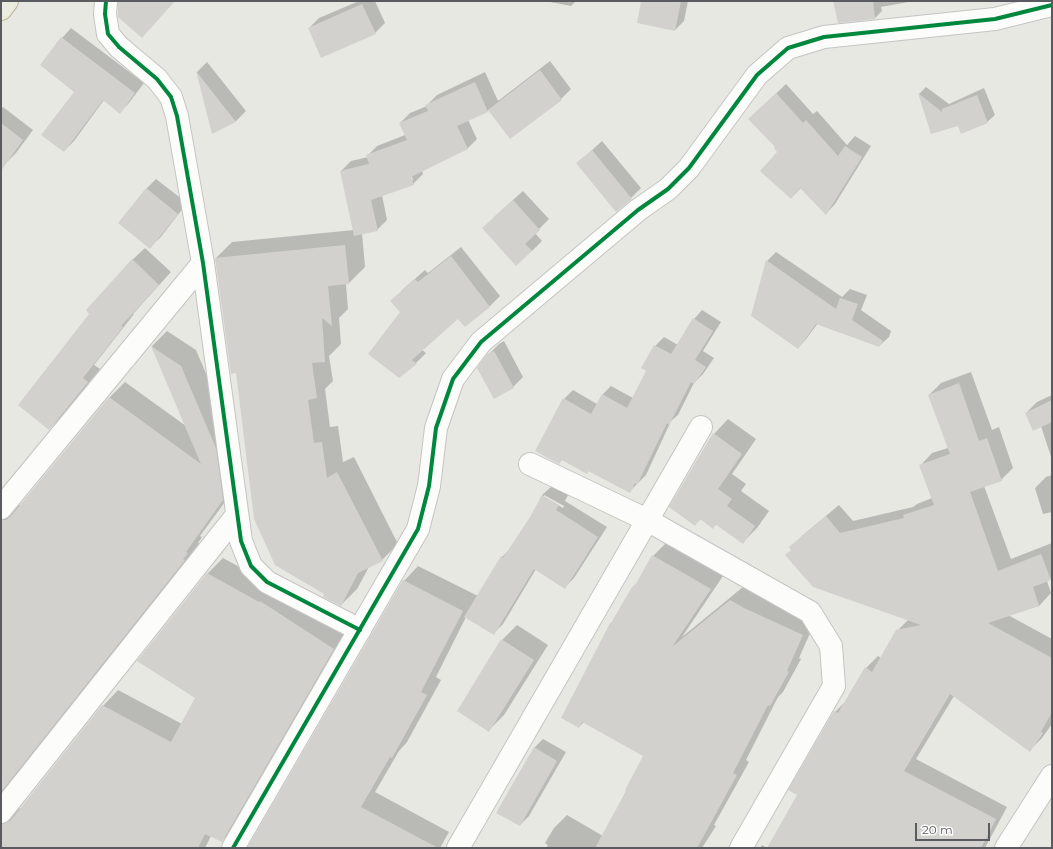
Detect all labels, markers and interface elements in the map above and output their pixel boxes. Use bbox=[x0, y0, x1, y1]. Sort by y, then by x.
scale bar bbox=[917, 815, 992, 841]
text: 20 m bbox=[922, 822, 953, 837]

